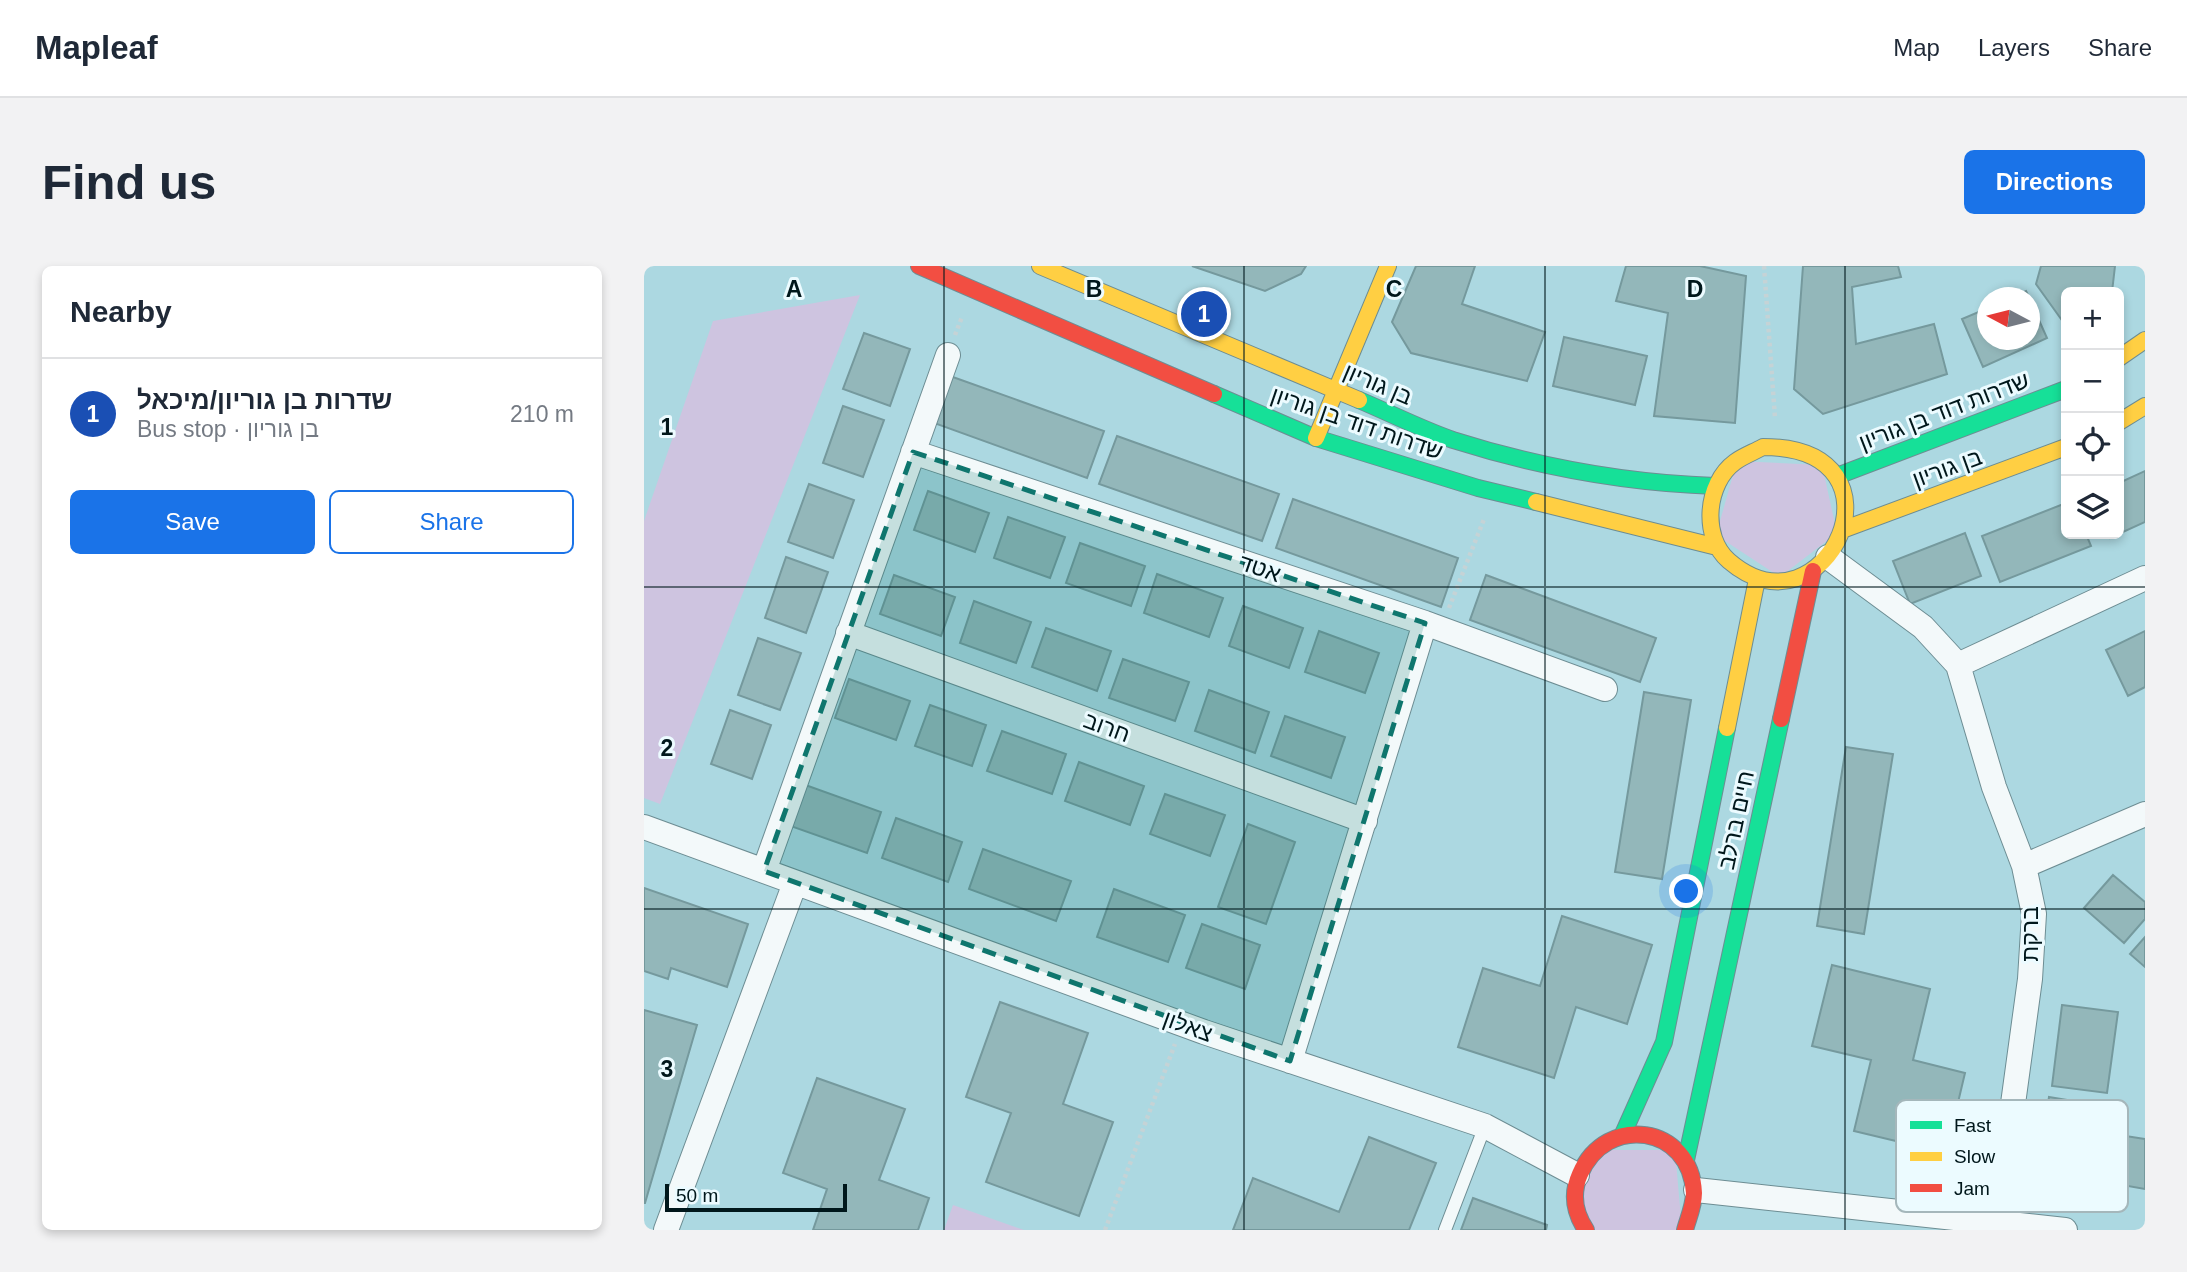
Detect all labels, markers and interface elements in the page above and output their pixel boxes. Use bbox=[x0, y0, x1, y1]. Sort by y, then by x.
text: Mapleaf bbox=[35, 29, 158, 66]
text: Map bbox=[1893, 34, 1940, 61]
text: Layers bbox=[1978, 34, 2050, 61]
text: Share bbox=[2088, 34, 2152, 61]
button: Directions bbox=[1964, 150, 2145, 214]
text: Find us bbox=[42, 155, 216, 209]
text: A bbox=[786, 276, 802, 302]
text: B bbox=[1086, 276, 1102, 302]
text: C bbox=[1386, 276, 1402, 302]
text: D bbox=[1687, 276, 1703, 302]
north arrow bbox=[1977, 287, 2040, 350]
map controls bbox=[2061, 287, 2124, 539]
button: + bbox=[2061, 287, 2124, 350]
pin: 1 bbox=[1181, 288, 1227, 340]
text: Nearby bbox=[70, 295, 172, 328]
button: − bbox=[2061, 350, 2124, 413]
street label: בן גוריון bbox=[1340, 358, 1416, 410]
street label: שדרות דוד בן גוריון bbox=[1855, 367, 2033, 455]
street label: שדרות דוד בן גוריון bbox=[1268, 381, 1446, 465]
text: שדרות בן גוריון/מיכאל bbox=[137, 385, 392, 415]
text: 1 bbox=[87, 401, 99, 427]
text: 210 m bbox=[510, 401, 574, 427]
button: locate bbox=[2061, 413, 2124, 476]
text: 1 bbox=[661, 414, 674, 440]
text: Bus stop · בן גוריון bbox=[137, 416, 319, 442]
street label: בן גוריון bbox=[1909, 443, 1985, 493]
button: layers bbox=[2061, 476, 2124, 539]
button: Save bbox=[70, 490, 315, 554]
button: Share bbox=[329, 490, 574, 554]
street label: אטד bbox=[1236, 549, 1285, 587]
street label: חרוב bbox=[1080, 707, 1134, 747]
text: 2 bbox=[661, 735, 673, 761]
street label: חיים ברלב bbox=[1713, 768, 1759, 872]
your location bbox=[1669, 874, 1703, 908]
street label: ברקת bbox=[2017, 906, 2043, 962]
street label: צאלון bbox=[1160, 1005, 1216, 1047]
text: 3 bbox=[661, 1056, 673, 1082]
legend bbox=[1896, 1100, 2128, 1212]
text: Fast bbox=[1954, 1115, 1992, 1136]
text: Slow bbox=[1954, 1146, 1995, 1167]
text: Jam bbox=[1954, 1178, 1990, 1199]
scale bar bbox=[665, 1181, 847, 1213]
text: 50 m bbox=[676, 1185, 718, 1206]

